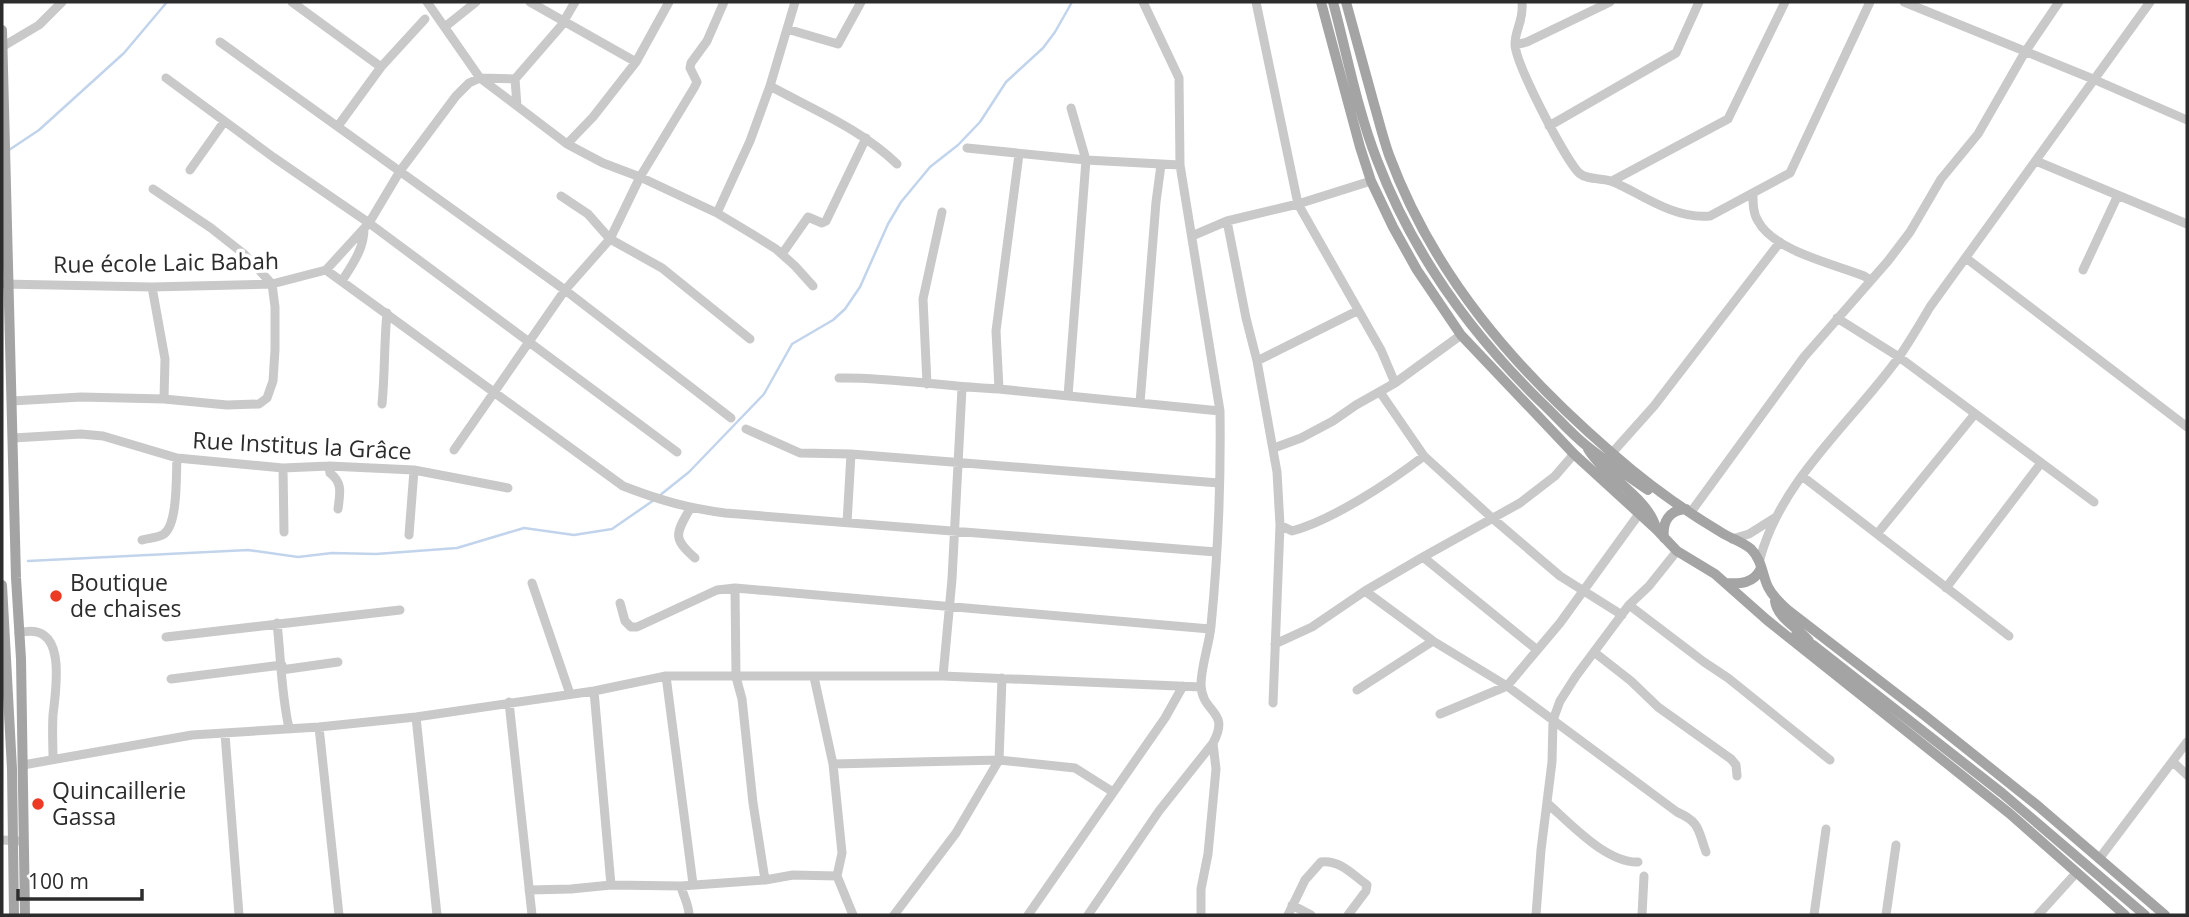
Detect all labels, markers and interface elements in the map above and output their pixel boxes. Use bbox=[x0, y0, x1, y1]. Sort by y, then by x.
street label: Rue école Laic Babah bbox=[53, 244, 279, 280]
street label: Rue Institus la Grâce bbox=[192, 423, 412, 467]
place label: Boutique de chaises bbox=[70, 566, 182, 624]
marker: Boutique de chaises bbox=[48, 588, 64, 604]
place label: Quincaillerie Gassa bbox=[52, 774, 186, 832]
marker: Quincaillerie Gassa bbox=[30, 796, 46, 812]
scale bar bbox=[18, 858, 142, 902]
text: 100 m bbox=[28, 867, 89, 895]

